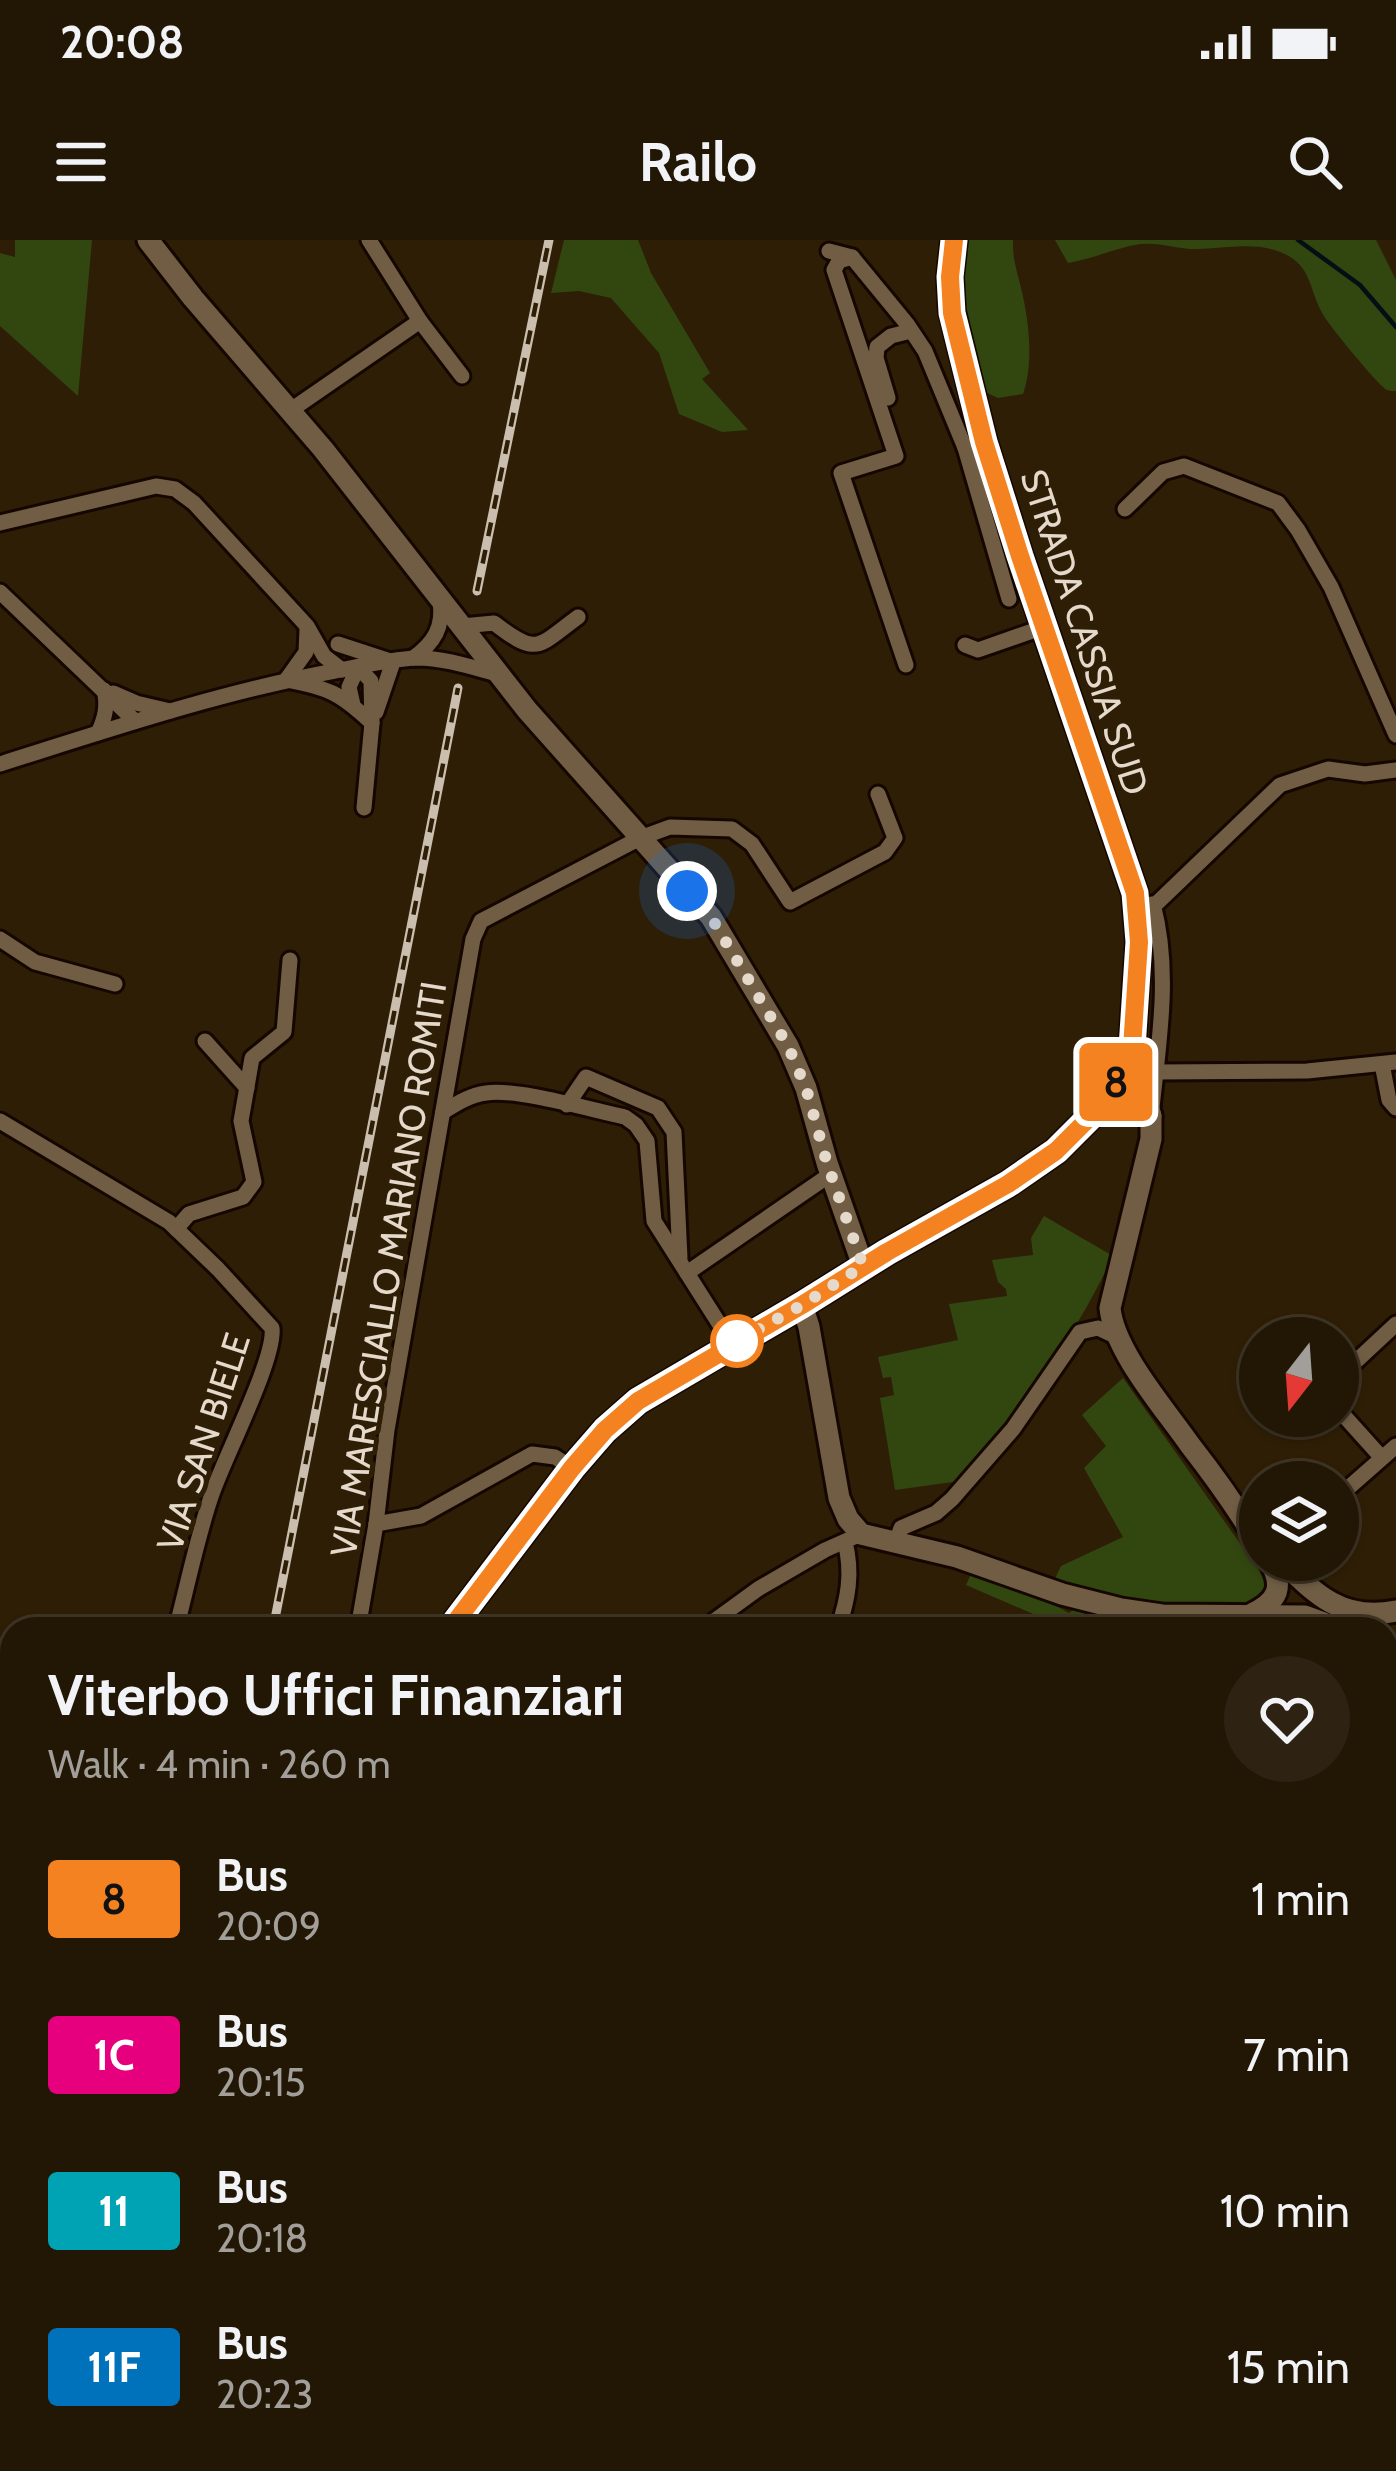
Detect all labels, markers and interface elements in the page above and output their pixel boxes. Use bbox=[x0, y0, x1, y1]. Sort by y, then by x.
text: 20:08 bbox=[60, 15, 185, 69]
icon: menu bbox=[48, 129, 114, 195]
text: Railo bbox=[639, 129, 757, 195]
icon: search bbox=[1282, 129, 1348, 195]
street label: STRADA CASSIA SUD bbox=[1012, 464, 1158, 800]
your location bbox=[657, 861, 717, 921]
street label: VIA MARESCIALLO MARIANO ROMITI bbox=[321, 978, 455, 1560]
line badge: 8 bbox=[1077, 1043, 1155, 1121]
text: 8 bbox=[1103, 1056, 1129, 1108]
unlabelled marker bbox=[712, 1316, 762, 1366]
north arrow bbox=[1239, 1317, 1359, 1437]
map controls bbox=[1239, 1317, 1359, 1581]
street label: VIA SAN BIELE bbox=[147, 1327, 259, 1557]
button: layers bbox=[1239, 1461, 1359, 1581]
button: heart bbox=[1224, 1656, 1350, 1782]
text: Viterbo Uffici Finanziari bbox=[48, 1660, 624, 1729]
text: Walk · 4 min · 260 m bbox=[48, 1740, 391, 1788]
text: Bus bbox=[216, 1848, 288, 1902]
text: 1 min bbox=[1251, 1872, 1350, 1926]
text: 8 bbox=[101, 1873, 127, 1925]
text: 20:09 bbox=[216, 1902, 321, 1950]
text: Bus bbox=[216, 2004, 288, 2058]
text: 7 min bbox=[1243, 2028, 1350, 2082]
text: 1C bbox=[93, 2029, 135, 2081]
text: 20:15 bbox=[216, 2058, 306, 2106]
text: Bus bbox=[216, 2160, 288, 2214]
text: 10 min bbox=[1220, 2184, 1350, 2238]
text: 11 bbox=[99, 2185, 130, 2237]
text: 20:18 bbox=[216, 2214, 308, 2262]
text: Bus bbox=[216, 2316, 288, 2370]
text: 15 min bbox=[1227, 2340, 1350, 2394]
text: 11F bbox=[87, 2341, 141, 2393]
text: 20:23 bbox=[216, 2370, 313, 2418]

